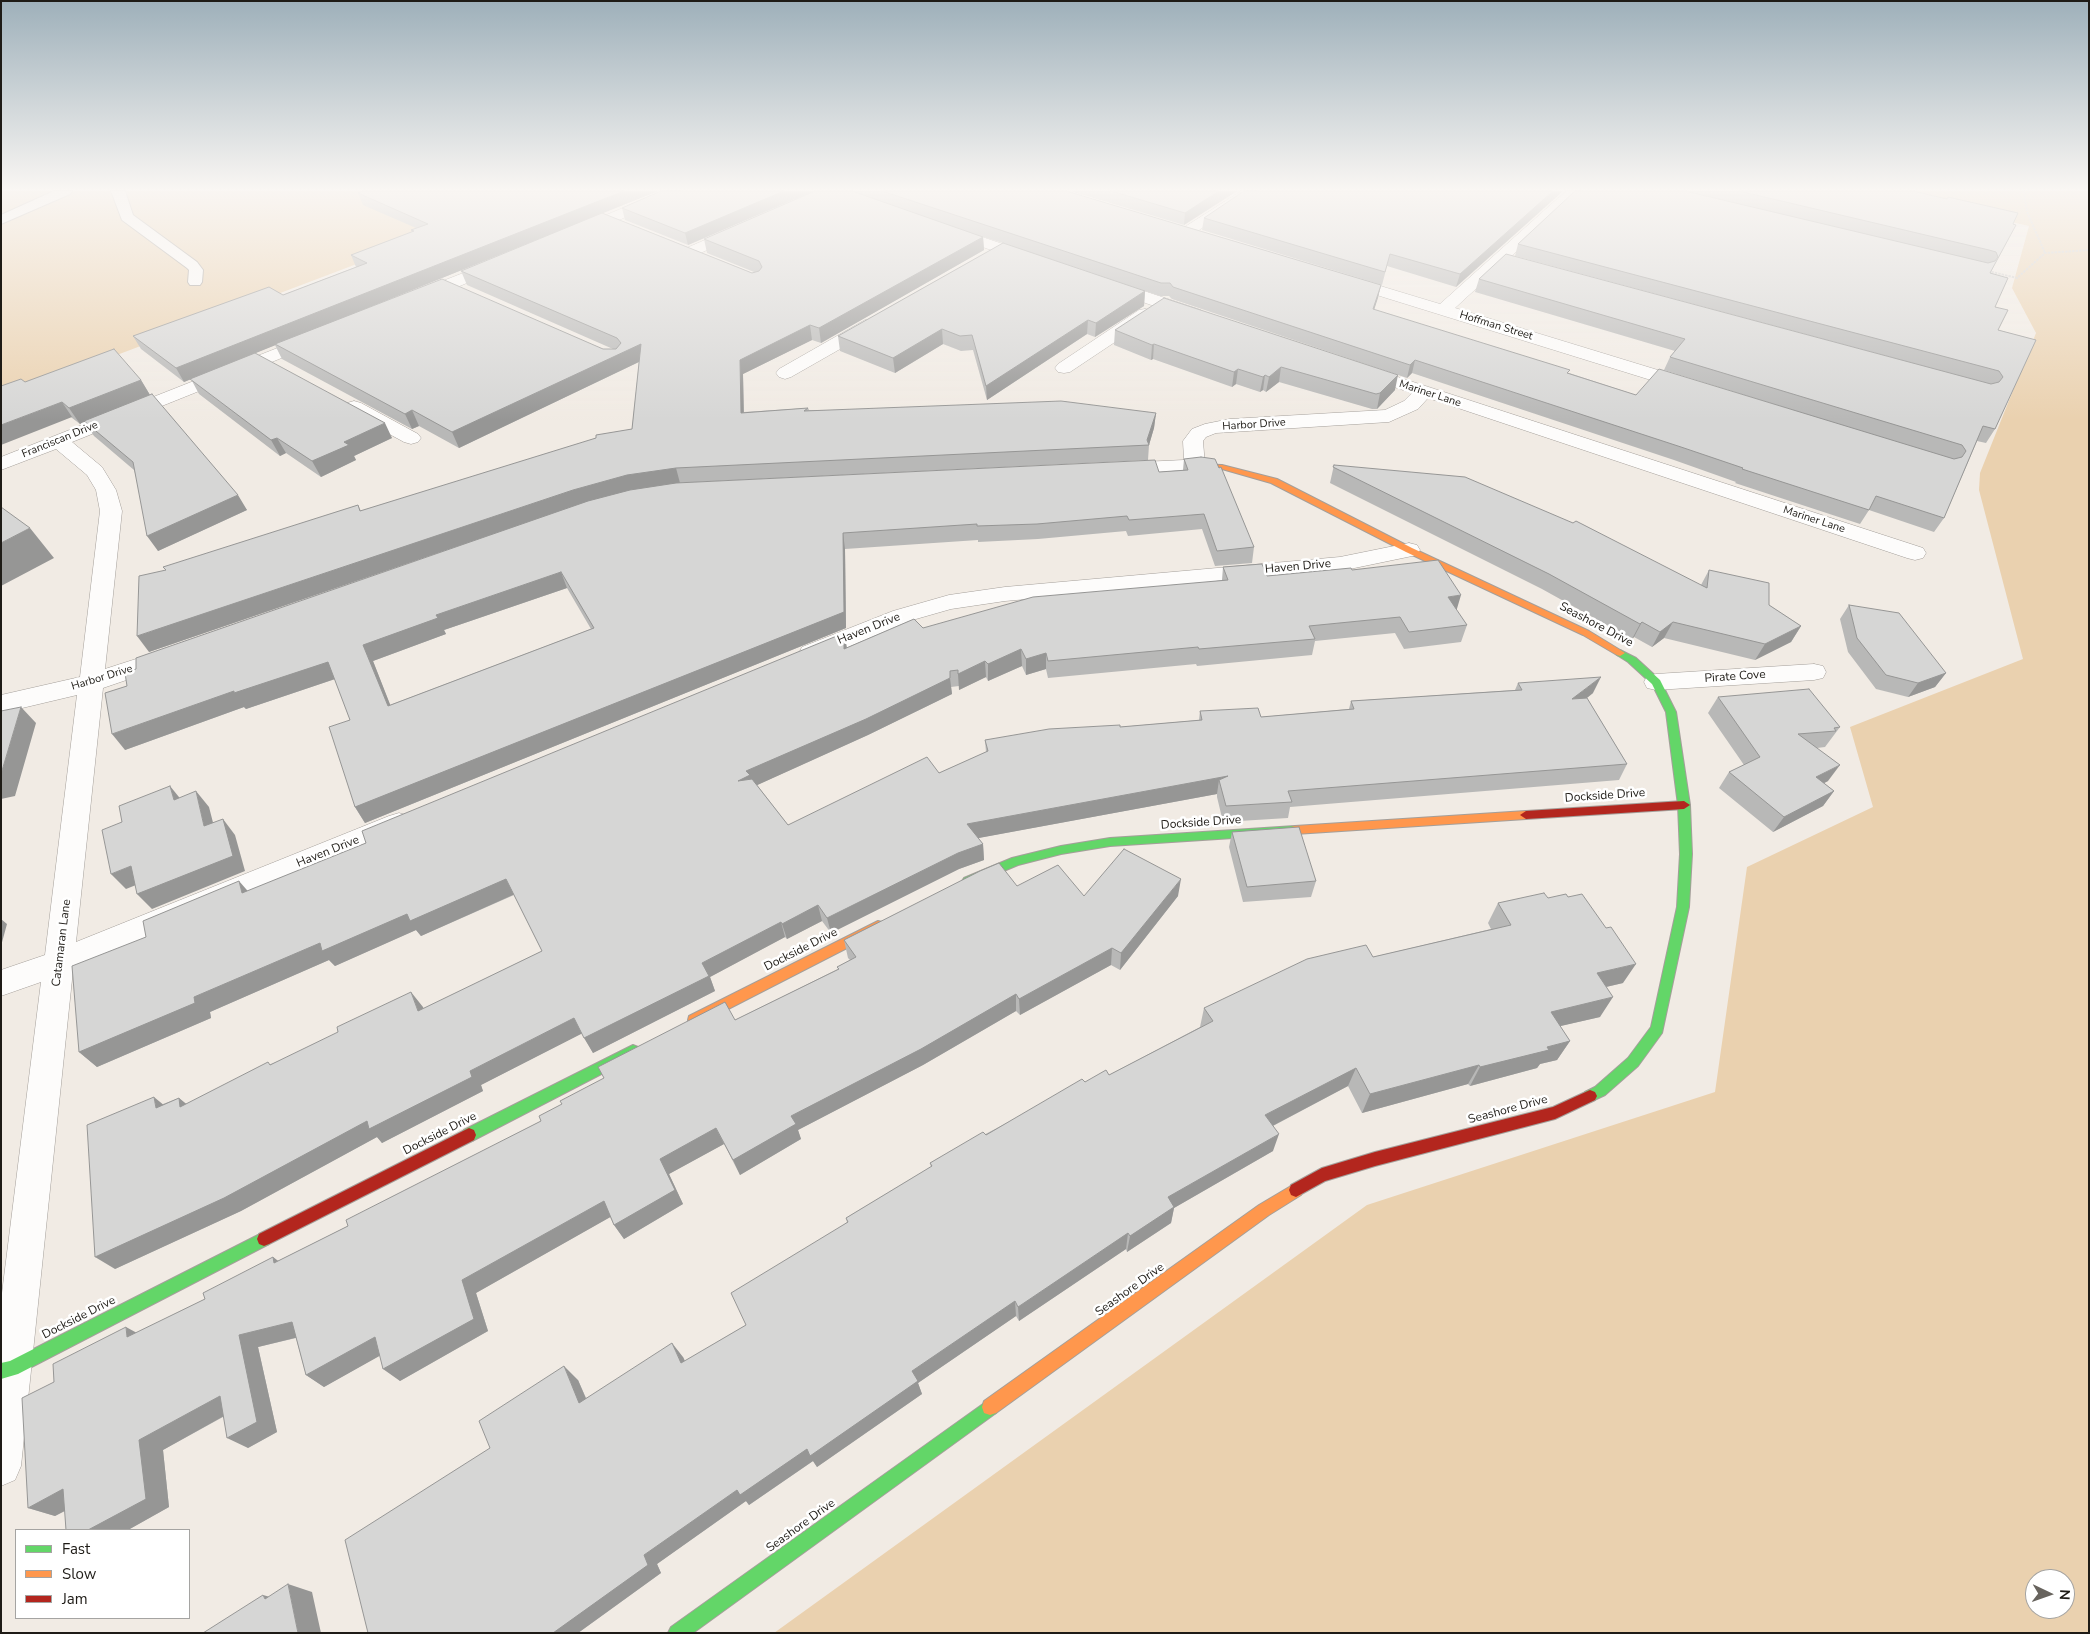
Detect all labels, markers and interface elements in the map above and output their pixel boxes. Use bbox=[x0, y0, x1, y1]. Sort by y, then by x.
street label: Hoffman Street bbox=[1458, 309, 1534, 343]
street label: Mariner Lane bbox=[1397, 378, 1463, 410]
street label: Harbor Drive bbox=[1222, 416, 1286, 434]
street label: Franciscan Drive bbox=[20, 419, 100, 461]
street label: Mariner Lane bbox=[1781, 504, 1847, 536]
street label: Haven Drive bbox=[1264, 557, 1332, 577]
street label: Seashore Drive bbox=[1557, 600, 1635, 650]
street label: Haven Drive bbox=[836, 610, 902, 648]
street label: Harbor Drive bbox=[70, 662, 134, 694]
street label: Pirate Cove bbox=[1704, 668, 1766, 686]
street label: Dockside Drive bbox=[1564, 786, 1646, 806]
street label: Dockside Drive bbox=[1160, 813, 1242, 833]
street label: Haven Drive bbox=[295, 833, 361, 871]
street label: Catamaran Lane bbox=[49, 898, 75, 988]
street label: Dockside Drive bbox=[762, 925, 840, 975]
street label: Seashore Drive bbox=[1467, 1092, 1549, 1128]
street label: Dockside Drive bbox=[401, 1109, 479, 1159]
street label: Seashore Drive bbox=[1093, 1260, 1167, 1320]
street label: Dockside Drive bbox=[40, 1293, 118, 1343]
street label: Seashore Drive bbox=[764, 1496, 838, 1556]
legend bbox=[15, 1529, 190, 1619]
text: Fast bbox=[62, 1539, 90, 1559]
text: Slow bbox=[62, 1564, 96, 1584]
north arrow bbox=[2025, 1569, 2075, 1619]
text: Jam bbox=[62, 1589, 88, 1609]
text: N bbox=[2055, 1589, 2074, 1600]

